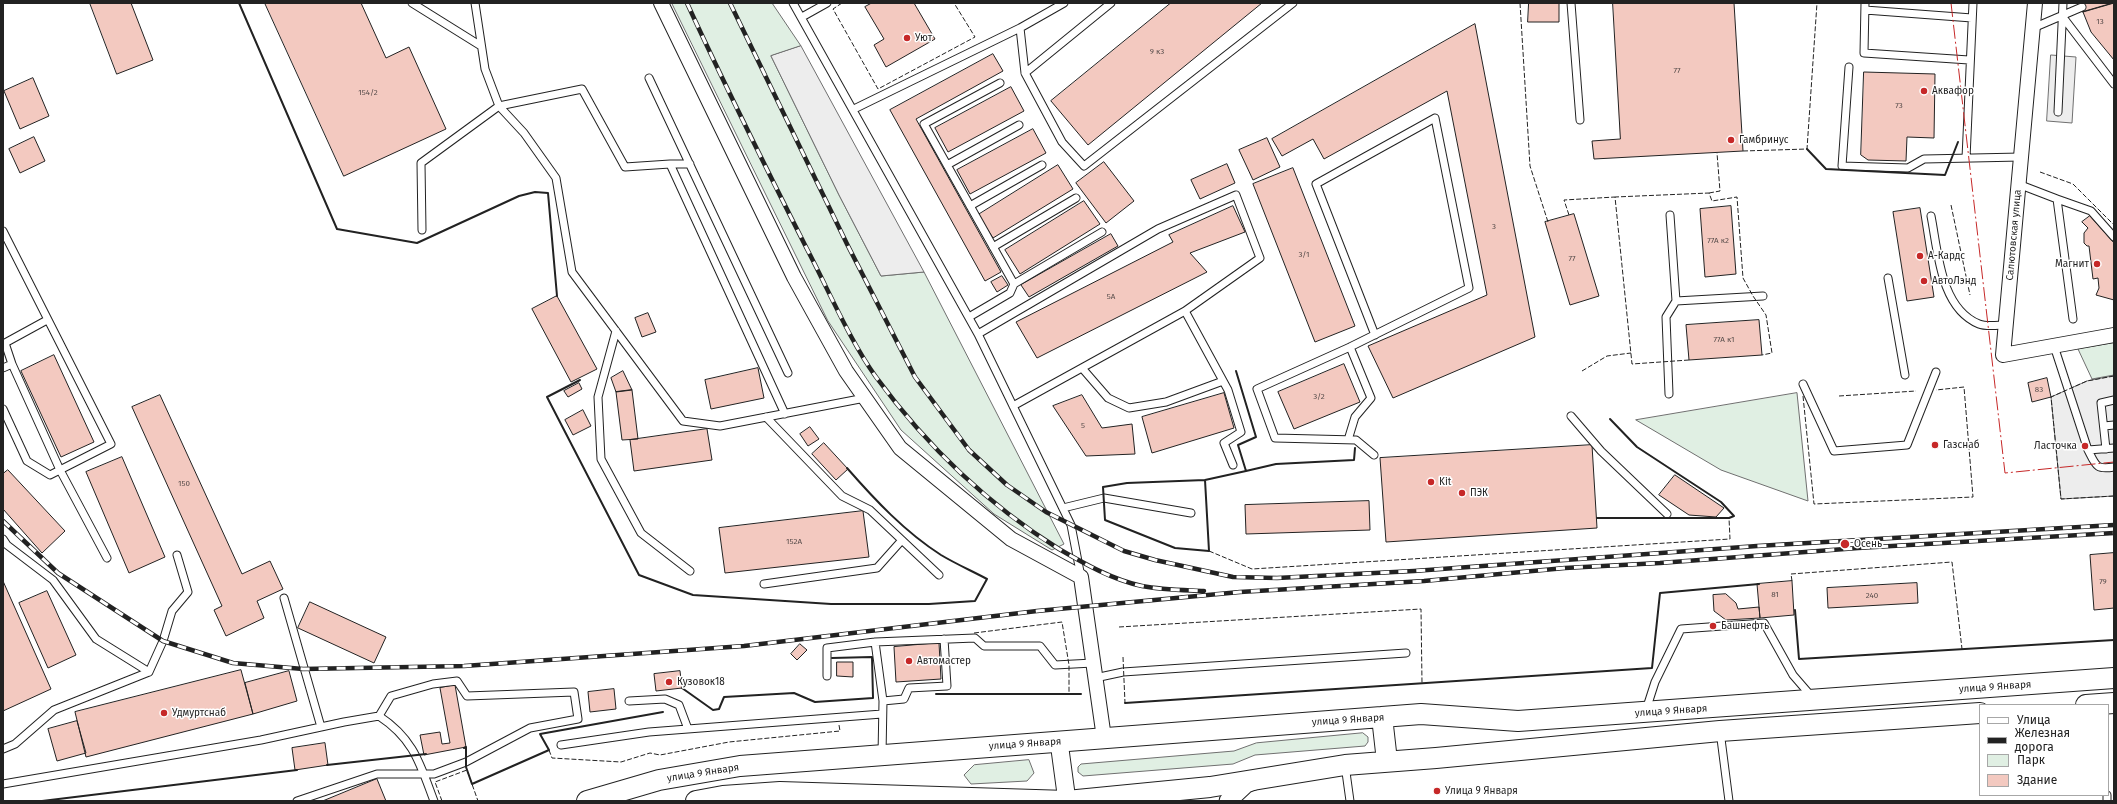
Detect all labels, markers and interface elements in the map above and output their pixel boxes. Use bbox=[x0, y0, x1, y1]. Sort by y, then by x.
house number: 13 bbox=[2096, 17, 2104, 27]
place label: Уют bbox=[915, 32, 932, 44]
marker: Уют bbox=[902, 33, 912, 43]
house number: 9 к3 bbox=[1150, 47, 1164, 57]
house number: 77 bbox=[1673, 66, 1681, 76]
place label: Аквафор bbox=[1932, 85, 1974, 97]
marker: Аквафор bbox=[1919, 86, 1929, 96]
house number: 154/2 bbox=[358, 88, 378, 98]
house number: 73 bbox=[1895, 101, 1903, 111]
place label: Гамбринус bbox=[1739, 134, 1789, 146]
marker: Гамбринус bbox=[1726, 135, 1736, 145]
street label: Салютовская улица bbox=[2004, 189, 2024, 281]
house number: 3 bbox=[1492, 222, 1496, 232]
house number: 77А к2 bbox=[1707, 236, 1729, 246]
house number: 3/1 bbox=[1299, 250, 1309, 260]
place label: А-Кардс bbox=[1928, 250, 1965, 262]
marker: А-Кардс bbox=[1915, 251, 1925, 261]
house number: 77 bbox=[1568, 254, 1576, 264]
place label: Магнит bbox=[2055, 258, 2089, 270]
marker: Магнит bbox=[2092, 259, 2102, 269]
place label: АвтоЛэнд bbox=[1932, 275, 1976, 287]
marker: АвтоЛэнд bbox=[1919, 276, 1929, 286]
house number: 5А bbox=[1107, 292, 1115, 302]
house number: 77А к1 bbox=[1713, 335, 1735, 345]
house number: 83 bbox=[2035, 385, 2043, 395]
house number: 3/2 bbox=[1313, 392, 1325, 402]
house number: 5 bbox=[1081, 421, 1085, 431]
place label: Газснаб bbox=[1943, 439, 1979, 451]
marker: Газснаб bbox=[1930, 440, 1940, 450]
place label: Ласточка bbox=[2034, 440, 2077, 452]
marker: Ласточка bbox=[2080, 441, 2090, 451]
place label: Kit bbox=[1439, 476, 1451, 488]
marker: Kit bbox=[1426, 477, 1436, 487]
house number: 150 bbox=[178, 479, 190, 489]
place label: ПЭК bbox=[1470, 487, 1488, 499]
marker: ПЭК bbox=[1457, 488, 1467, 498]
house number: 152А bbox=[786, 537, 802, 547]
marker: Осень bbox=[1839, 538, 1851, 550]
place label: Осень bbox=[1854, 538, 1882, 550]
house number: 79 bbox=[2099, 577, 2107, 587]
house number: 81 bbox=[1771, 590, 1779, 600]
house number: 240 bbox=[1866, 591, 1878, 601]
place label: Башнефть bbox=[1721, 620, 1769, 632]
marker: Башнефть bbox=[1708, 621, 1718, 631]
place label: Автомастер bbox=[917, 655, 971, 667]
marker: Автомастер bbox=[904, 656, 914, 666]
place label: Кузовок18 bbox=[677, 676, 725, 688]
marker: Кузовок18 bbox=[664, 677, 674, 687]
street label: улица 9 Января bbox=[1958, 678, 2032, 696]
street label: улица 9 Января bbox=[1634, 702, 1708, 720]
legend bbox=[1979, 704, 2109, 796]
place label: Удмуртснаб bbox=[172, 707, 226, 719]
marker: Удмуртснаб bbox=[159, 708, 169, 718]
street label: улица 9 Января bbox=[1311, 711, 1385, 729]
text: Улица bbox=[2017, 713, 2051, 727]
text: Железная дорога bbox=[2015, 726, 2070, 754]
street label: улица 9 Января bbox=[988, 735, 1062, 753]
text: Парк bbox=[2017, 753, 2045, 767]
street label: улица 9 Января bbox=[666, 761, 740, 785]
text: Здание bbox=[2017, 773, 2057, 787]
place label: Улица 9 Января bbox=[1445, 785, 1518, 797]
marker: Улица 9 Января bbox=[1432, 786, 1442, 796]

